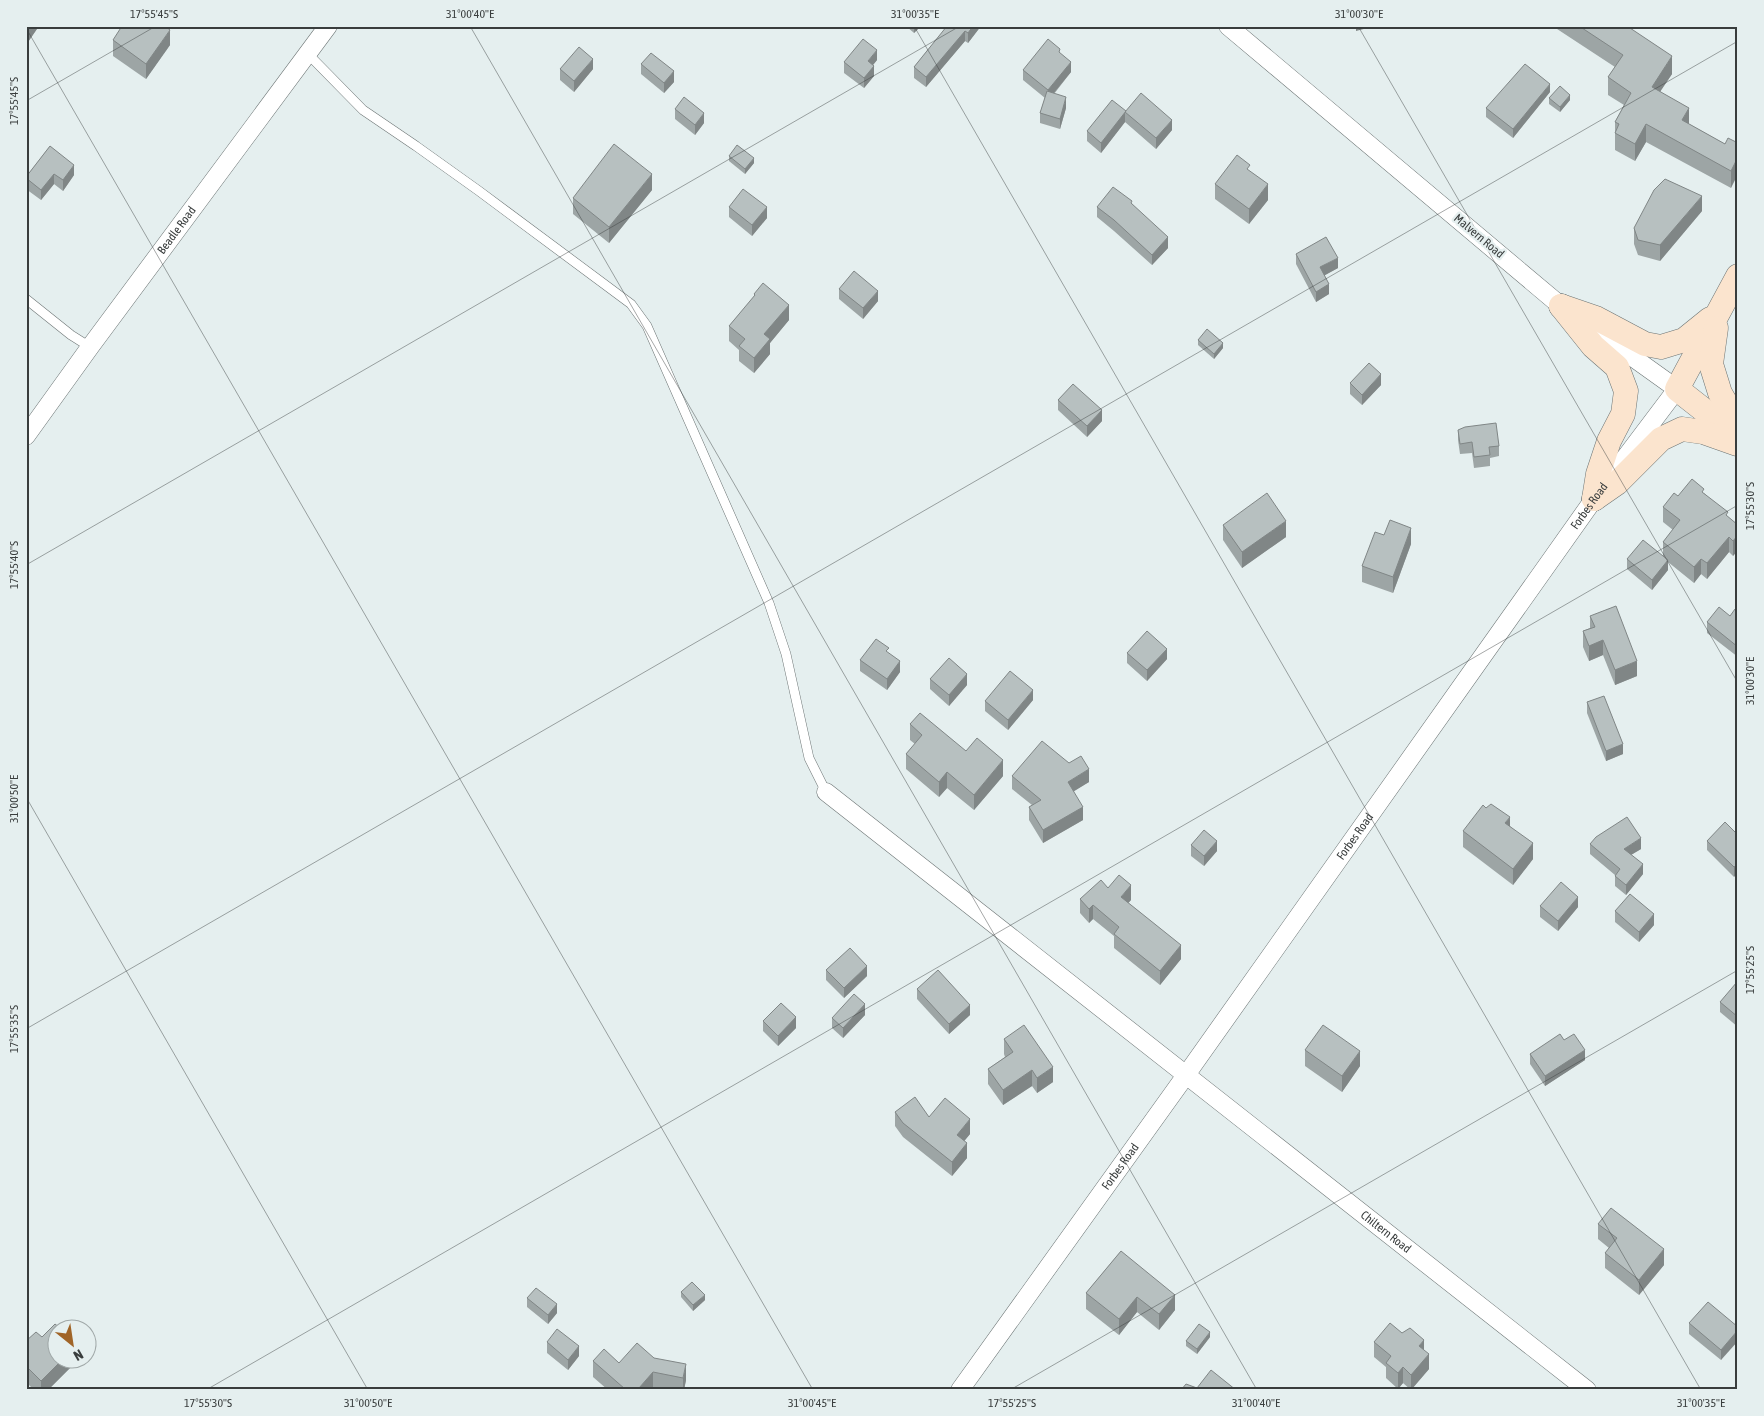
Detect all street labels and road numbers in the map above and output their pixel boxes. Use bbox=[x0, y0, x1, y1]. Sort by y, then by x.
street label: Beadle Road bbox=[154, 204, 199, 257]
street label: Malvern Road bbox=[1451, 211, 1507, 261]
street label: Forbes Road bbox=[1568, 480, 1611, 532]
street label: Forbes Road bbox=[1334, 810, 1376, 862]
street label: Forbes Road bbox=[1099, 1141, 1142, 1193]
street label: Chiltern Road bbox=[1358, 1208, 1414, 1256]

